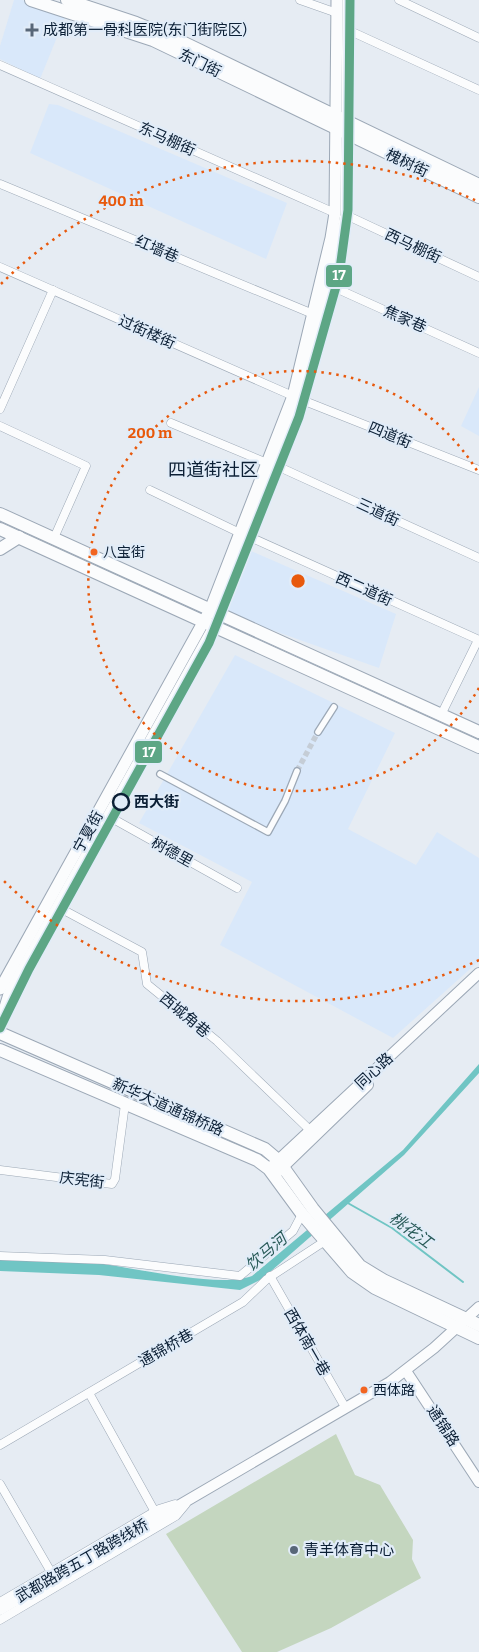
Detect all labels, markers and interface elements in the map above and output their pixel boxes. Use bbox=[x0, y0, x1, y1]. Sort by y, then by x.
place label: 成都第一骨科医院(东门街院区) bbox=[43, 21, 247, 39]
marker: 成都第一骨科医院(东门街院区) bbox=[25, 23, 39, 37]
street label: 东门街 bbox=[176, 45, 224, 81]
street label: 东马棚街 bbox=[136, 119, 198, 159]
street label: 槐树街 bbox=[383, 145, 431, 181]
text: 400 m bbox=[98, 192, 144, 210]
street label: 西马棚街 bbox=[382, 225, 444, 267]
street label: 红墙巷 bbox=[133, 232, 181, 266]
line badge: 17 bbox=[325, 264, 353, 288]
text: 17 bbox=[332, 267, 346, 284]
street label: 焦家巷 bbox=[381, 302, 429, 336]
street label: 过街楼街 bbox=[116, 312, 178, 352]
street label: 四道街 bbox=[366, 418, 414, 452]
text: 200 m bbox=[128, 424, 173, 442]
district label: 四道街社区 bbox=[168, 459, 258, 481]
street label: 三道街 bbox=[354, 494, 402, 530]
place label: 八宝街 bbox=[103, 544, 145, 561]
marker: 八宝街 bbox=[89, 547, 99, 557]
street label: 西二道街 bbox=[333, 569, 395, 609]
centre of rings bbox=[289, 572, 307, 590]
line badge: 17 bbox=[134, 740, 163, 764]
text: 17 bbox=[142, 744, 156, 761]
marker: 西大街 bbox=[112, 793, 130, 811]
place label: 西大街 bbox=[134, 793, 179, 811]
street label: 宁夏街 bbox=[69, 808, 107, 856]
street label: 树德里 bbox=[148, 833, 196, 871]
street label: 西城角巷 bbox=[156, 989, 214, 1041]
street label: 同心路 bbox=[351, 1049, 397, 1093]
street label: 新华大道通锦桥路 bbox=[110, 1074, 226, 1140]
street label: 庆宪街 bbox=[59, 1168, 105, 1192]
water label: 桃花江 bbox=[386, 1208, 438, 1253]
water label: 饮马河 bbox=[242, 1227, 293, 1275]
street label: 西体南一巷 bbox=[280, 1305, 334, 1379]
street label: 通锦桥巷 bbox=[136, 1325, 196, 1371]
place label: 西体路 bbox=[373, 1382, 415, 1399]
marker: 西体路 bbox=[359, 1385, 369, 1395]
street label: 通锦路 bbox=[423, 1402, 463, 1450]
street label: 武都路跨五丁路跨线桥 bbox=[13, 1516, 151, 1606]
place label: 青羊体育中心 bbox=[304, 1541, 394, 1559]
marker: 青羊体育中心 bbox=[288, 1544, 300, 1556]

